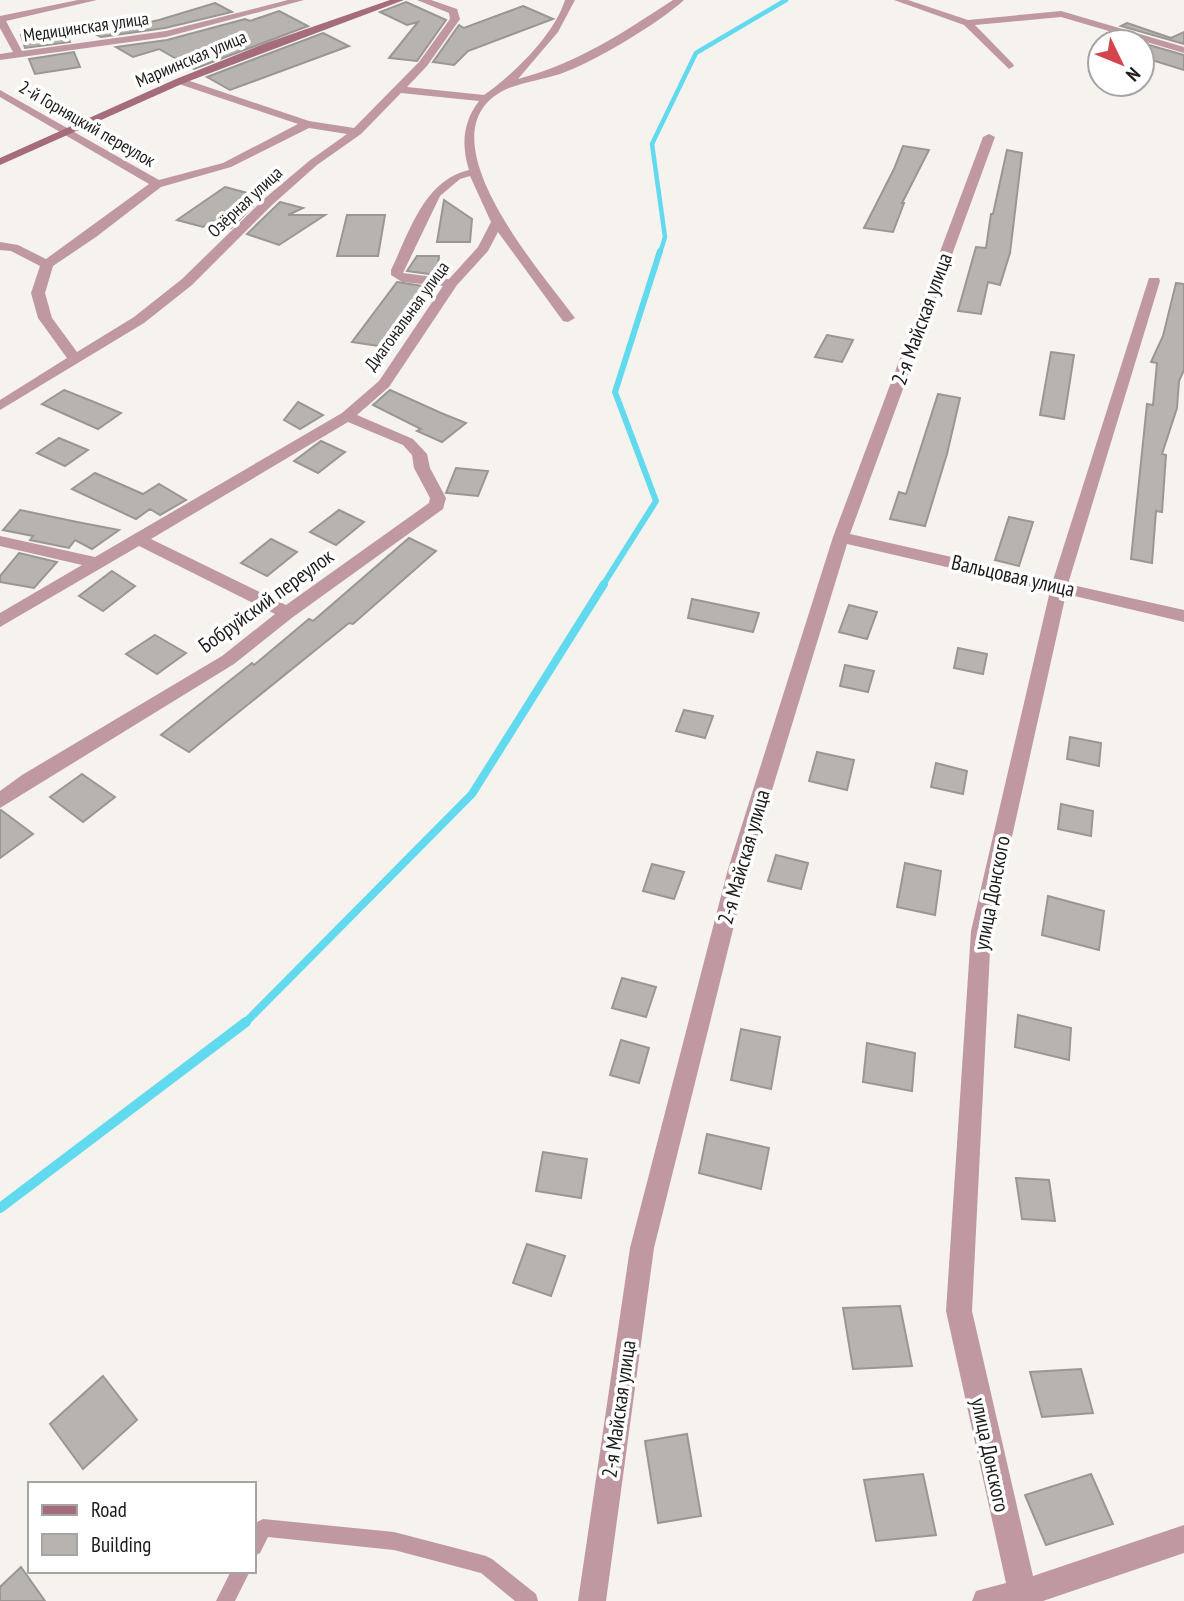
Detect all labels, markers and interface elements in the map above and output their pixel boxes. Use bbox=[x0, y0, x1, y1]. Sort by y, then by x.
street label: Медицинская улица bbox=[22, 6, 150, 47]
street label: Мариинская улица bbox=[132, 25, 250, 92]
north arrow bbox=[1086, 28, 1156, 98]
text: N bbox=[1121, 63, 1146, 87]
street label: 2-й Горняцкий переулок bbox=[15, 75, 160, 172]
street label: Озёрная улица bbox=[202, 161, 287, 242]
street label: 2-я Майская улица bbox=[885, 249, 958, 389]
street label: Диагональная улица bbox=[359, 257, 454, 375]
street label: Бобруйский переулок bbox=[193, 542, 339, 659]
street label: Вальцовая улица bbox=[949, 548, 1077, 603]
street label: 2-я Майская улица bbox=[711, 786, 776, 927]
street label: улица Донского bbox=[967, 833, 1016, 952]
street label: 2-я Майская улица bbox=[595, 1338, 642, 1479]
street label: улица Донского bbox=[965, 1395, 1016, 1514]
legend bbox=[28, 1482, 256, 1573]
text: Road bbox=[91, 1496, 127, 1523]
text: Building bbox=[91, 1531, 151, 1558]

